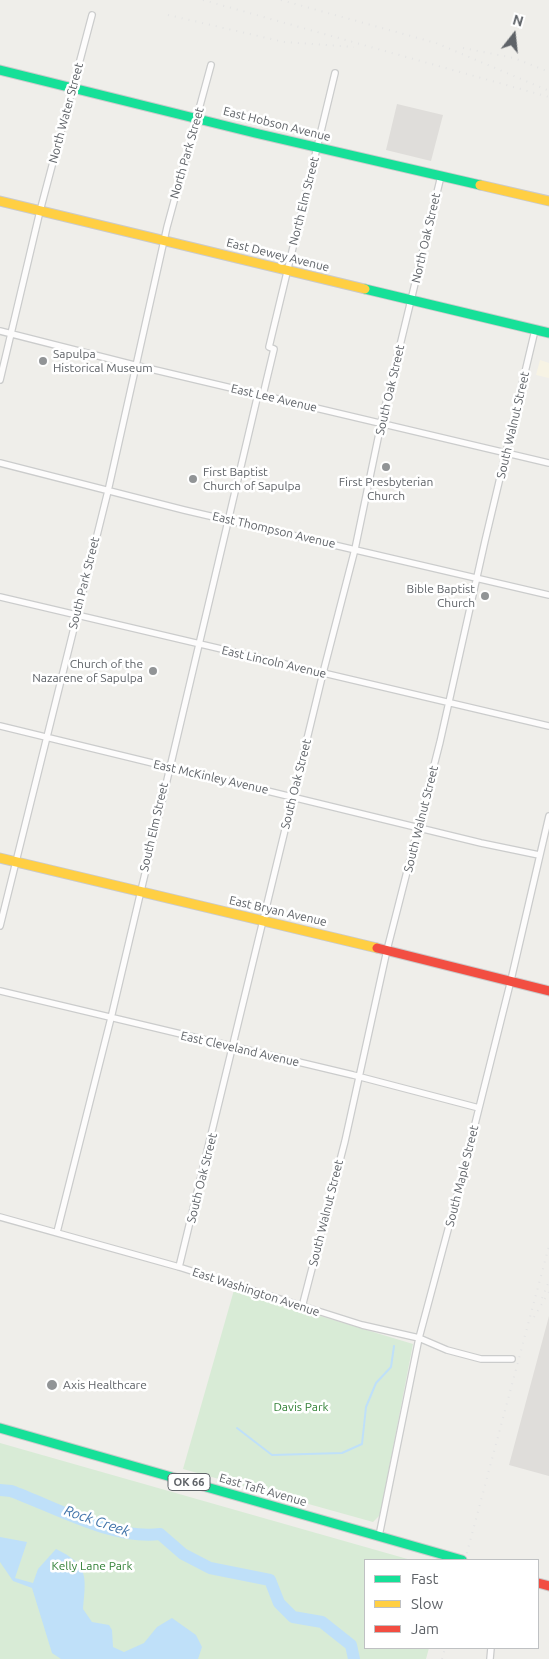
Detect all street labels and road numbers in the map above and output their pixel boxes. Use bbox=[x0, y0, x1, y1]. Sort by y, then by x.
street label: North Water Street bbox=[46, 61, 86, 165]
street label: East Hobson Avenue bbox=[222, 104, 332, 144]
street label: North Park Street bbox=[167, 106, 207, 200]
street label: North Elm Street bbox=[286, 155, 322, 247]
street label: North Oak Street bbox=[409, 191, 443, 285]
street label: East Dewey Avenue bbox=[225, 235, 331, 275]
street label: South Oak Street bbox=[373, 343, 407, 437]
street label: South Walnut Street bbox=[494, 370, 532, 480]
street label: East Lee Avenue bbox=[229, 381, 319, 415]
street label: East Thompson Avenue bbox=[211, 509, 337, 551]
street label: South Park Street bbox=[66, 535, 102, 631]
street label: East Lincoln Avenue bbox=[220, 643, 328, 681]
street label: South Oak Street bbox=[278, 737, 314, 831]
street label: East McKinley Avenue bbox=[152, 757, 270, 797]
street label: South Walnut Street bbox=[401, 764, 441, 874]
street label: South Elm Street bbox=[137, 781, 171, 873]
street label: East Bryan Avenue bbox=[228, 893, 328, 929]
street label: East Cleveland Avenue bbox=[179, 1028, 301, 1070]
street label: South Maple Street bbox=[442, 1124, 482, 1228]
street label: South Oak Street bbox=[184, 1131, 220, 1225]
street label: South Walnut Street bbox=[306, 1158, 346, 1268]
street label: East Washington Avenue bbox=[191, 1265, 321, 1319]
street label: East Taft Avenue bbox=[218, 1471, 308, 1509]
road number: OK 66 bbox=[168, 1474, 210, 1490]

